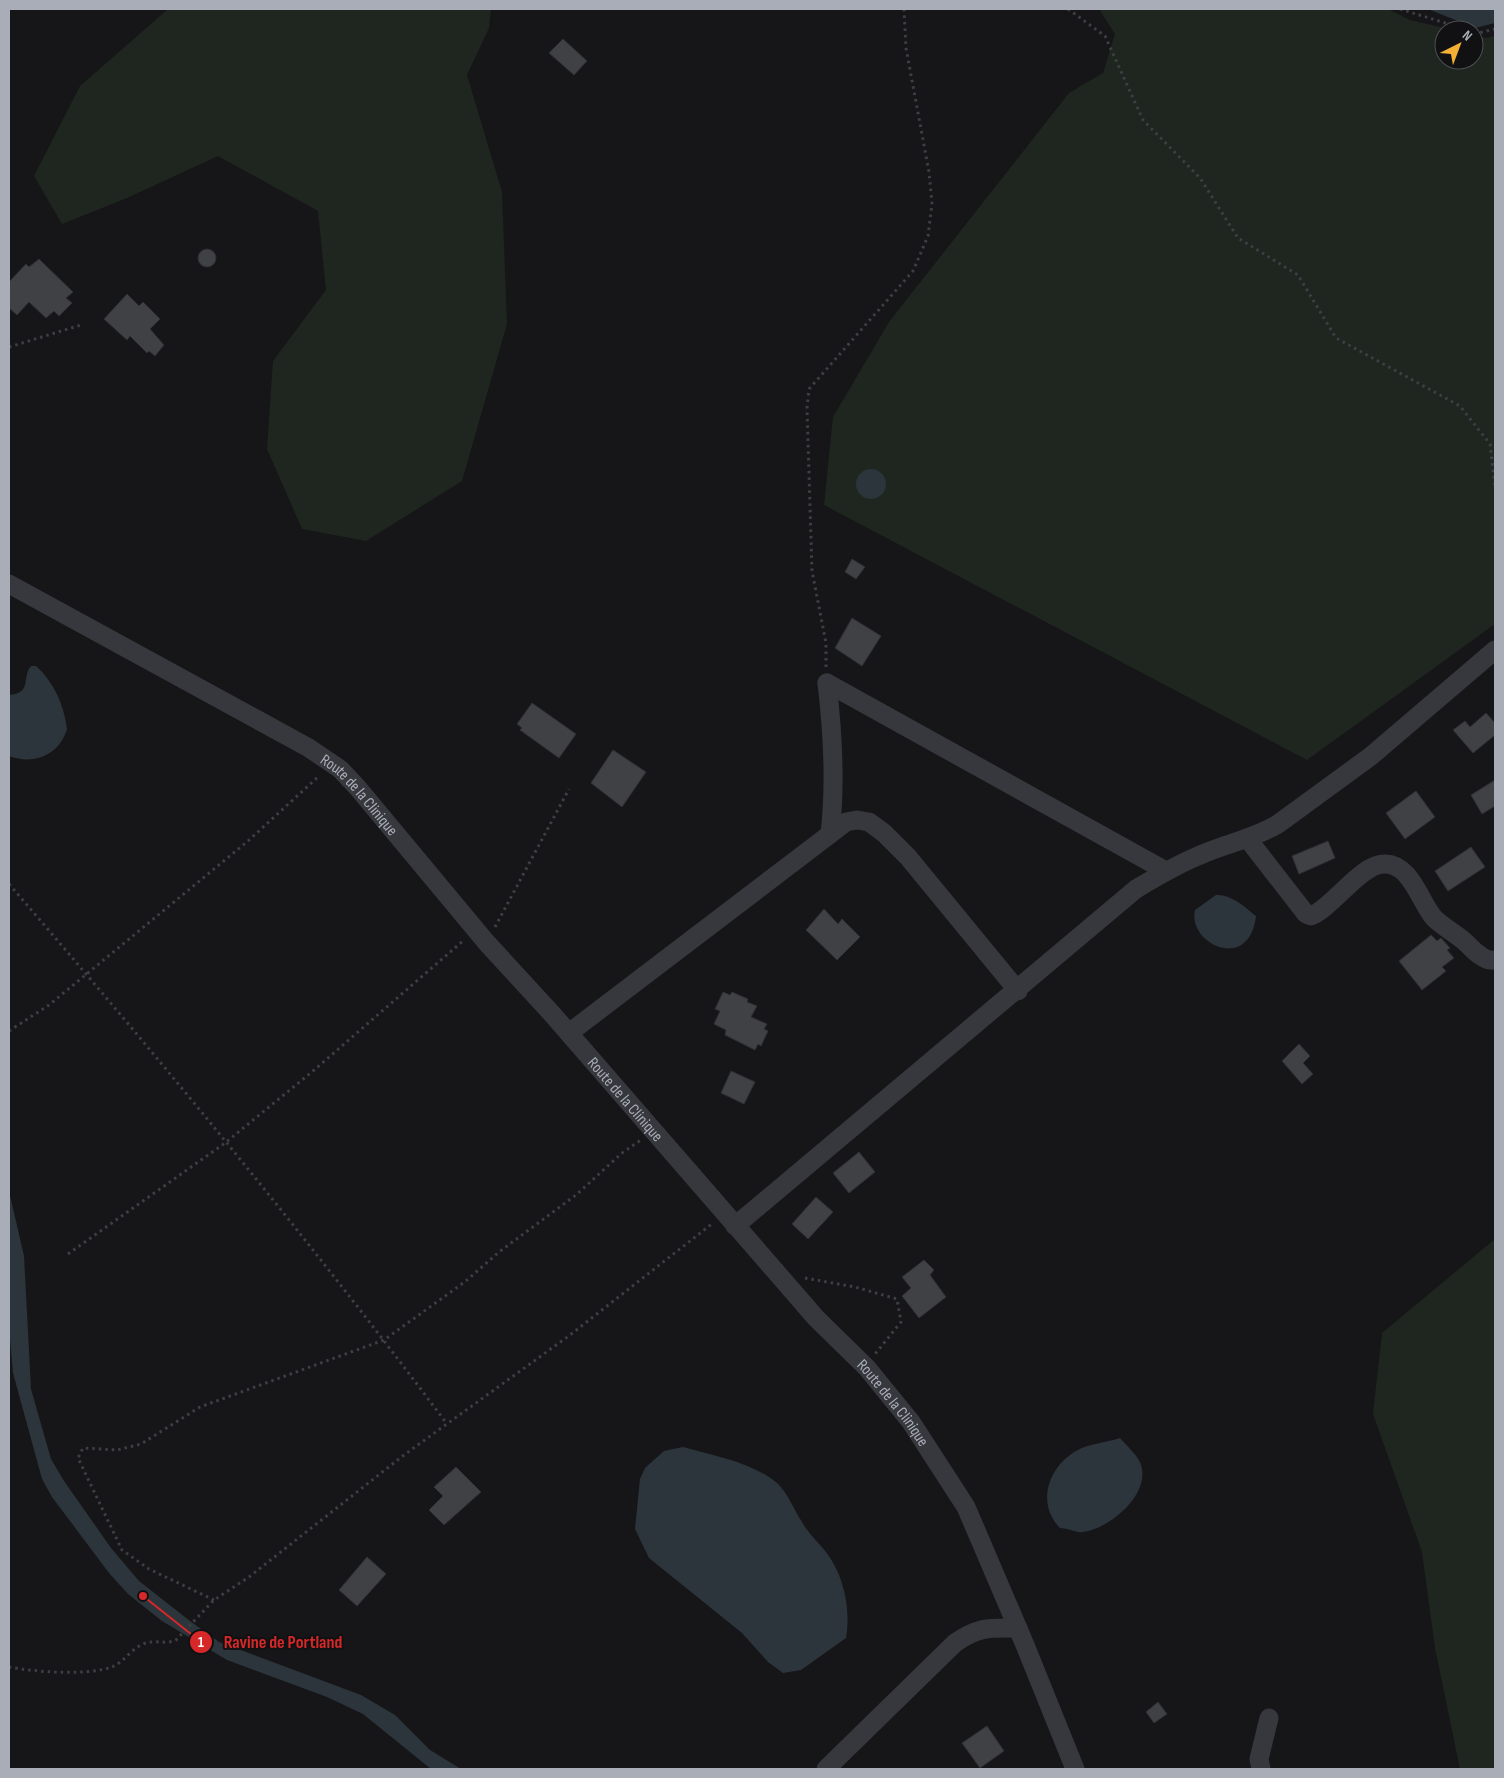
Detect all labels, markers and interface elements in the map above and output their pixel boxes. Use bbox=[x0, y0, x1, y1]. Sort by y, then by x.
north arrow bbox=[1434, 20, 1484, 70]
text: N bbox=[1459, 27, 1476, 45]
street label: Route de la Clinique bbox=[316, 751, 401, 840]
street label: Route de la Clinique bbox=[583, 1054, 666, 1146]
street label: Route de la Clinique bbox=[853, 1356, 932, 1450]
callout: Ravine de Portland bbox=[189, 1625, 352, 1658]
text: Ravine de Portland bbox=[224, 1632, 342, 1653]
text: 1 bbox=[198, 1633, 204, 1652]

